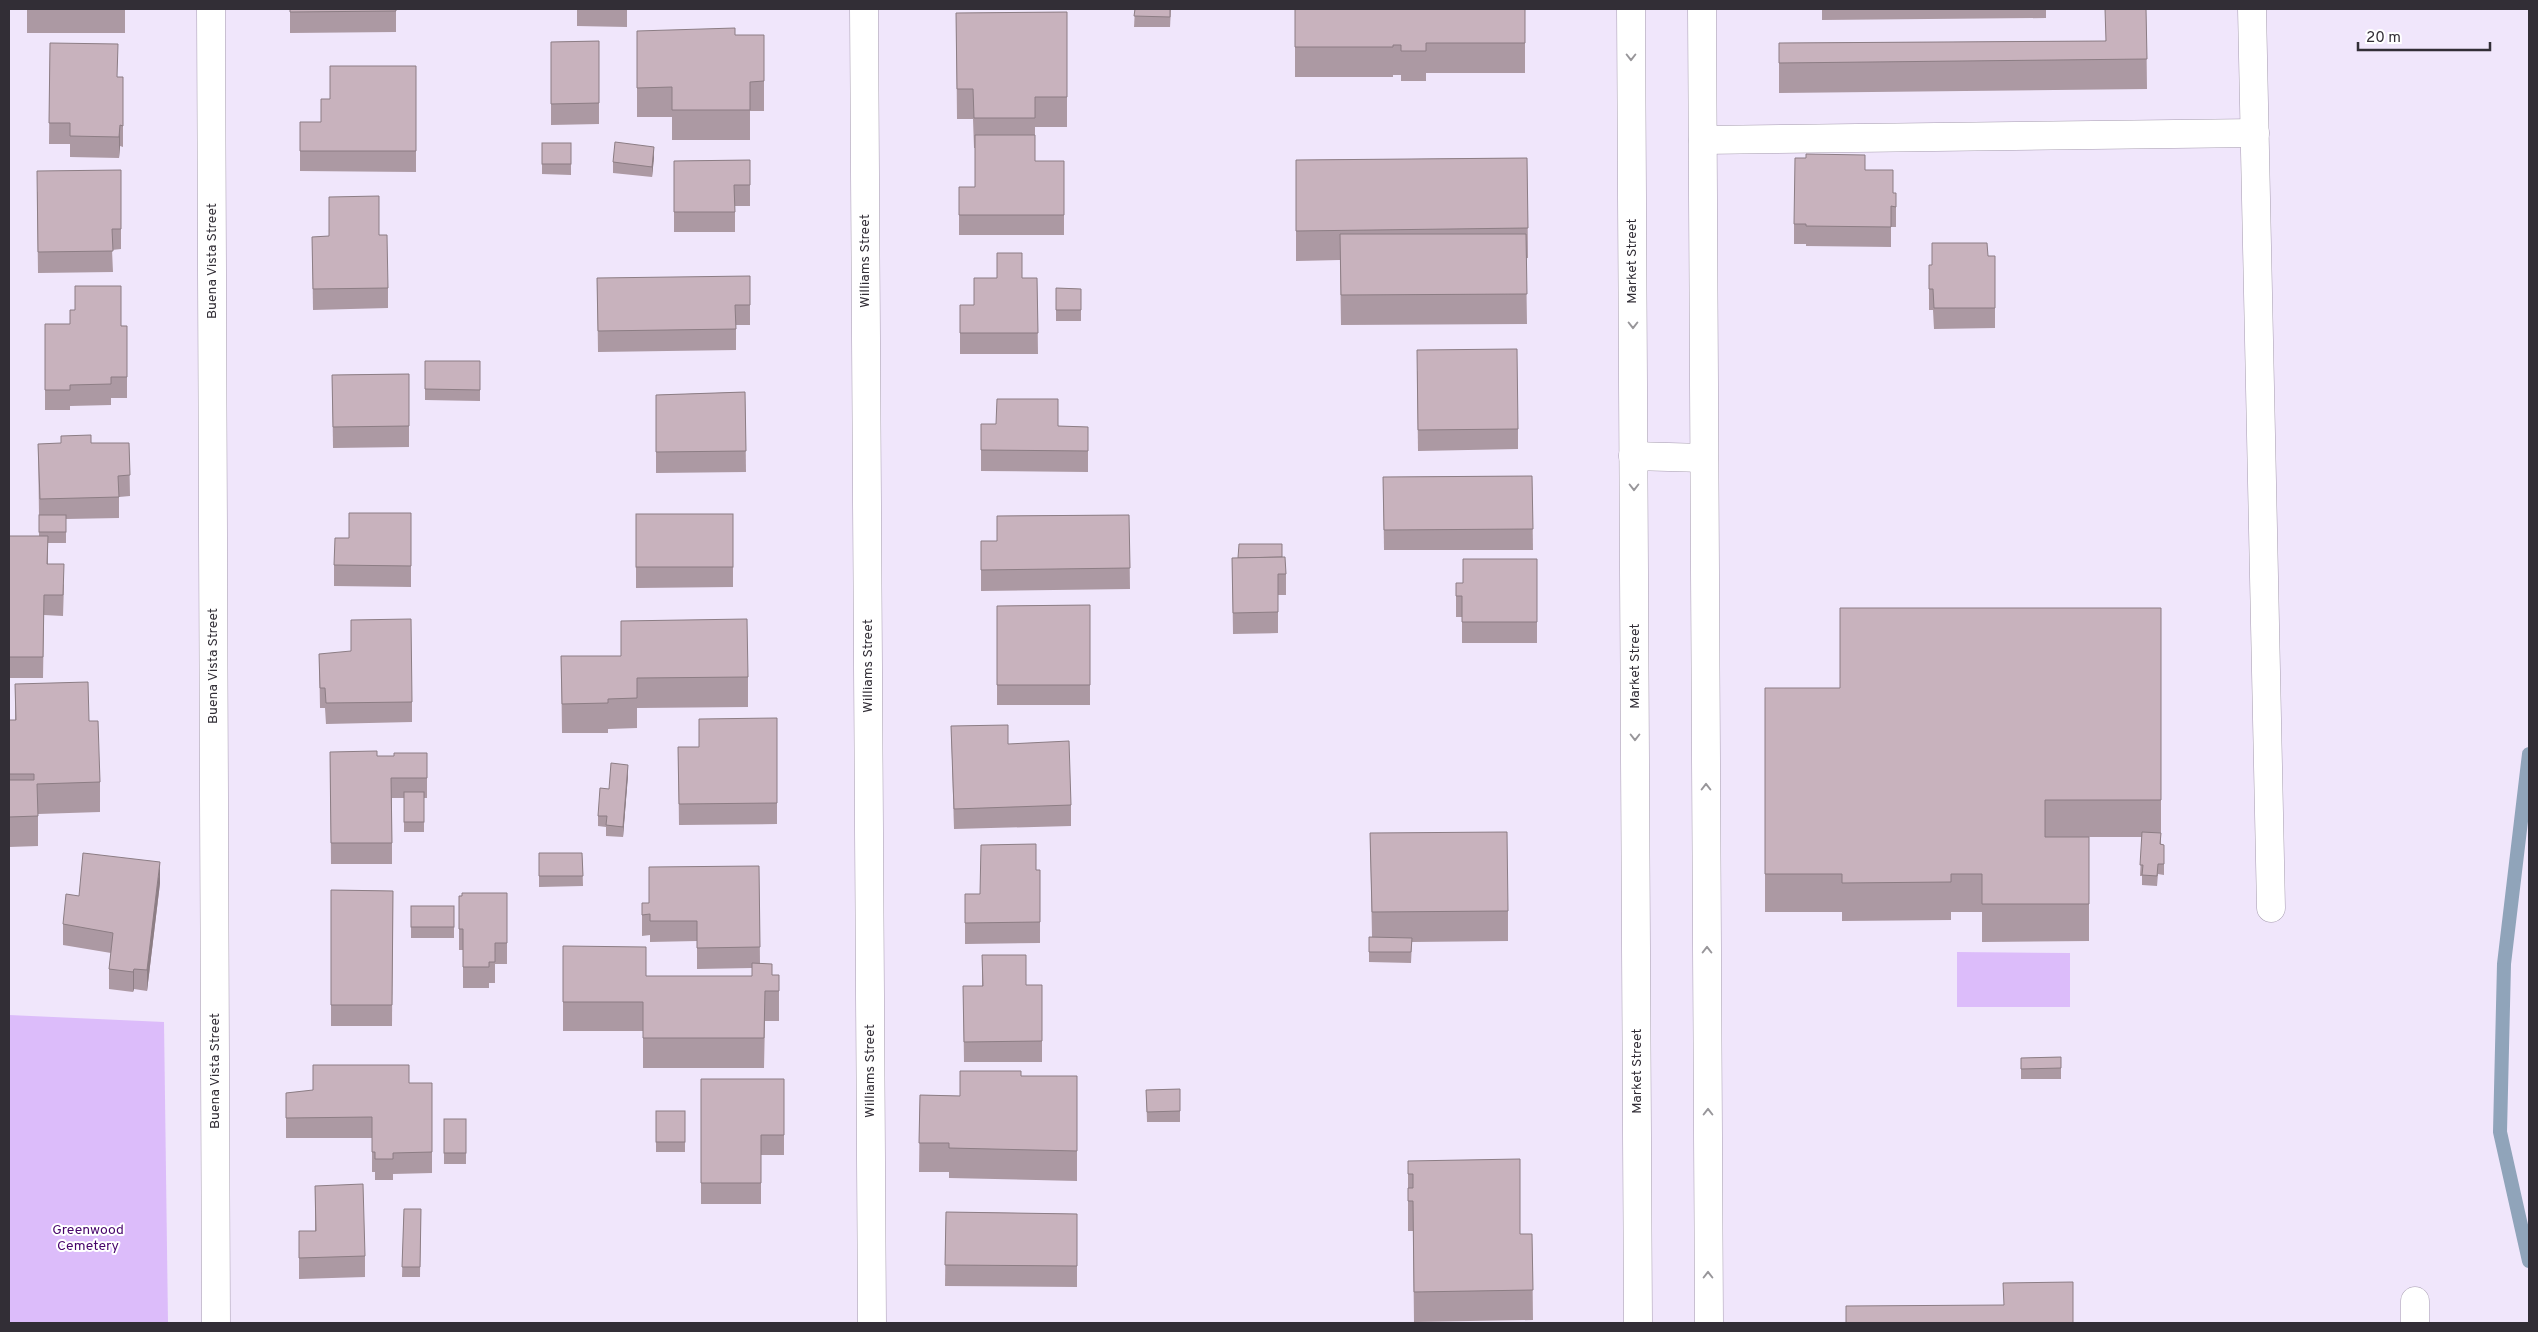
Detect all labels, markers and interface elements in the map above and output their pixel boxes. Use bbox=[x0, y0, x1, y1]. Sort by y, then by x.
scale bar bbox=[2358, 20, 2490, 52]
text: 20 m bbox=[2366, 29, 2401, 48]
one-way arrow bbox=[1626, 54, 1636, 62]
street label: Buena Vista Street bbox=[204, 203, 221, 319]
street label: Williams Street bbox=[857, 214, 874, 308]
street label: Market Street bbox=[1624, 218, 1641, 304]
one-way arrow bbox=[1628, 322, 1638, 329]
one-way arrow bbox=[1629, 484, 1639, 492]
street label: Buena Vista Street bbox=[205, 608, 222, 724]
street label: Williams Street bbox=[860, 619, 877, 713]
street label: Market Street bbox=[1627, 623, 1644, 709]
one-way arrow bbox=[1630, 734, 1640, 742]
one-way arrow bbox=[1701, 783, 1711, 790]
one-way arrow bbox=[1702, 945, 1712, 953]
street label: Buena Vista Street bbox=[207, 1013, 224, 1129]
street label: Williams Street bbox=[862, 1024, 879, 1118]
street label: Market Street bbox=[1629, 1028, 1646, 1114]
one-way arrow bbox=[1703, 1108, 1713, 1116]
park label: Greenwood Cemetery bbox=[52, 1222, 124, 1255]
one-way arrow bbox=[1703, 1270, 1713, 1278]

